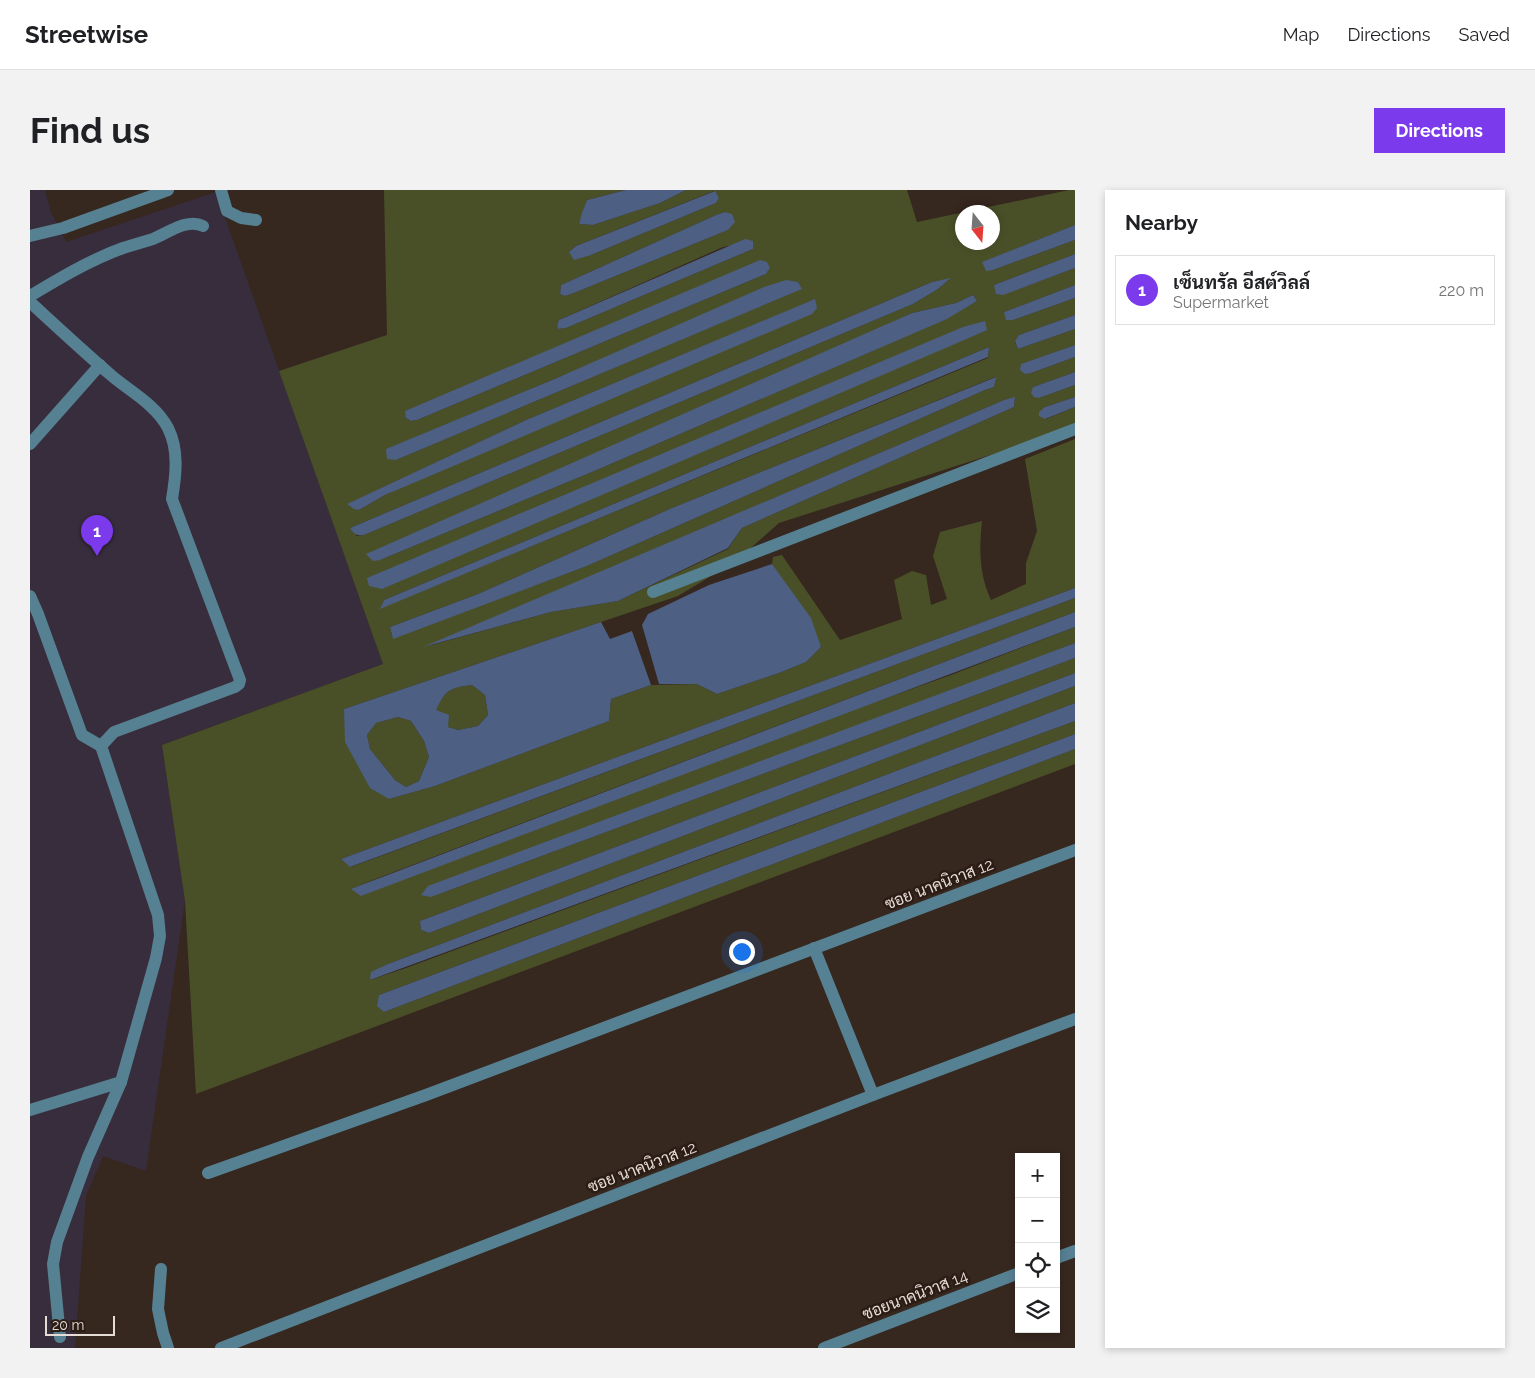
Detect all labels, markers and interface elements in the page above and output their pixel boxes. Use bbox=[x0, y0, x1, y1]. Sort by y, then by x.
text: Streetwise bbox=[25, 20, 148, 49]
text: Map bbox=[1283, 24, 1319, 45]
text: Directions bbox=[1347, 24, 1431, 45]
text: Saved bbox=[1459, 24, 1510, 45]
button: Directions bbox=[1374, 108, 1505, 153]
text: Find us bbox=[30, 110, 150, 151]
north arrow bbox=[955, 205, 1000, 250]
text: Nearby bbox=[1125, 210, 1198, 235]
text: เซ็นทรัล อีสต์วิลล์ bbox=[1173, 271, 1310, 293]
text: 1 bbox=[1138, 281, 1146, 300]
text: 220 m bbox=[1439, 281, 1484, 300]
text: Supermarket bbox=[1173, 293, 1269, 312]
pin: 1 bbox=[81, 515, 113, 556]
street label: ซอย นาคนิวาส 12 bbox=[882, 855, 996, 913]
your location bbox=[729, 939, 755, 965]
street label: ซอย นาคนิวาส 12 bbox=[585, 1138, 699, 1196]
map controls bbox=[1015, 1153, 1060, 1333]
button: + bbox=[1015, 1153, 1060, 1198]
button: − bbox=[1015, 1198, 1060, 1243]
button: locate bbox=[1015, 1243, 1060, 1288]
street label: ซอยนาคนิวาส 14 bbox=[860, 1266, 971, 1324]
button: layers bbox=[1015, 1288, 1060, 1333]
scale bar bbox=[45, 1313, 115, 1336]
text: 20 m bbox=[52, 1317, 84, 1333]

